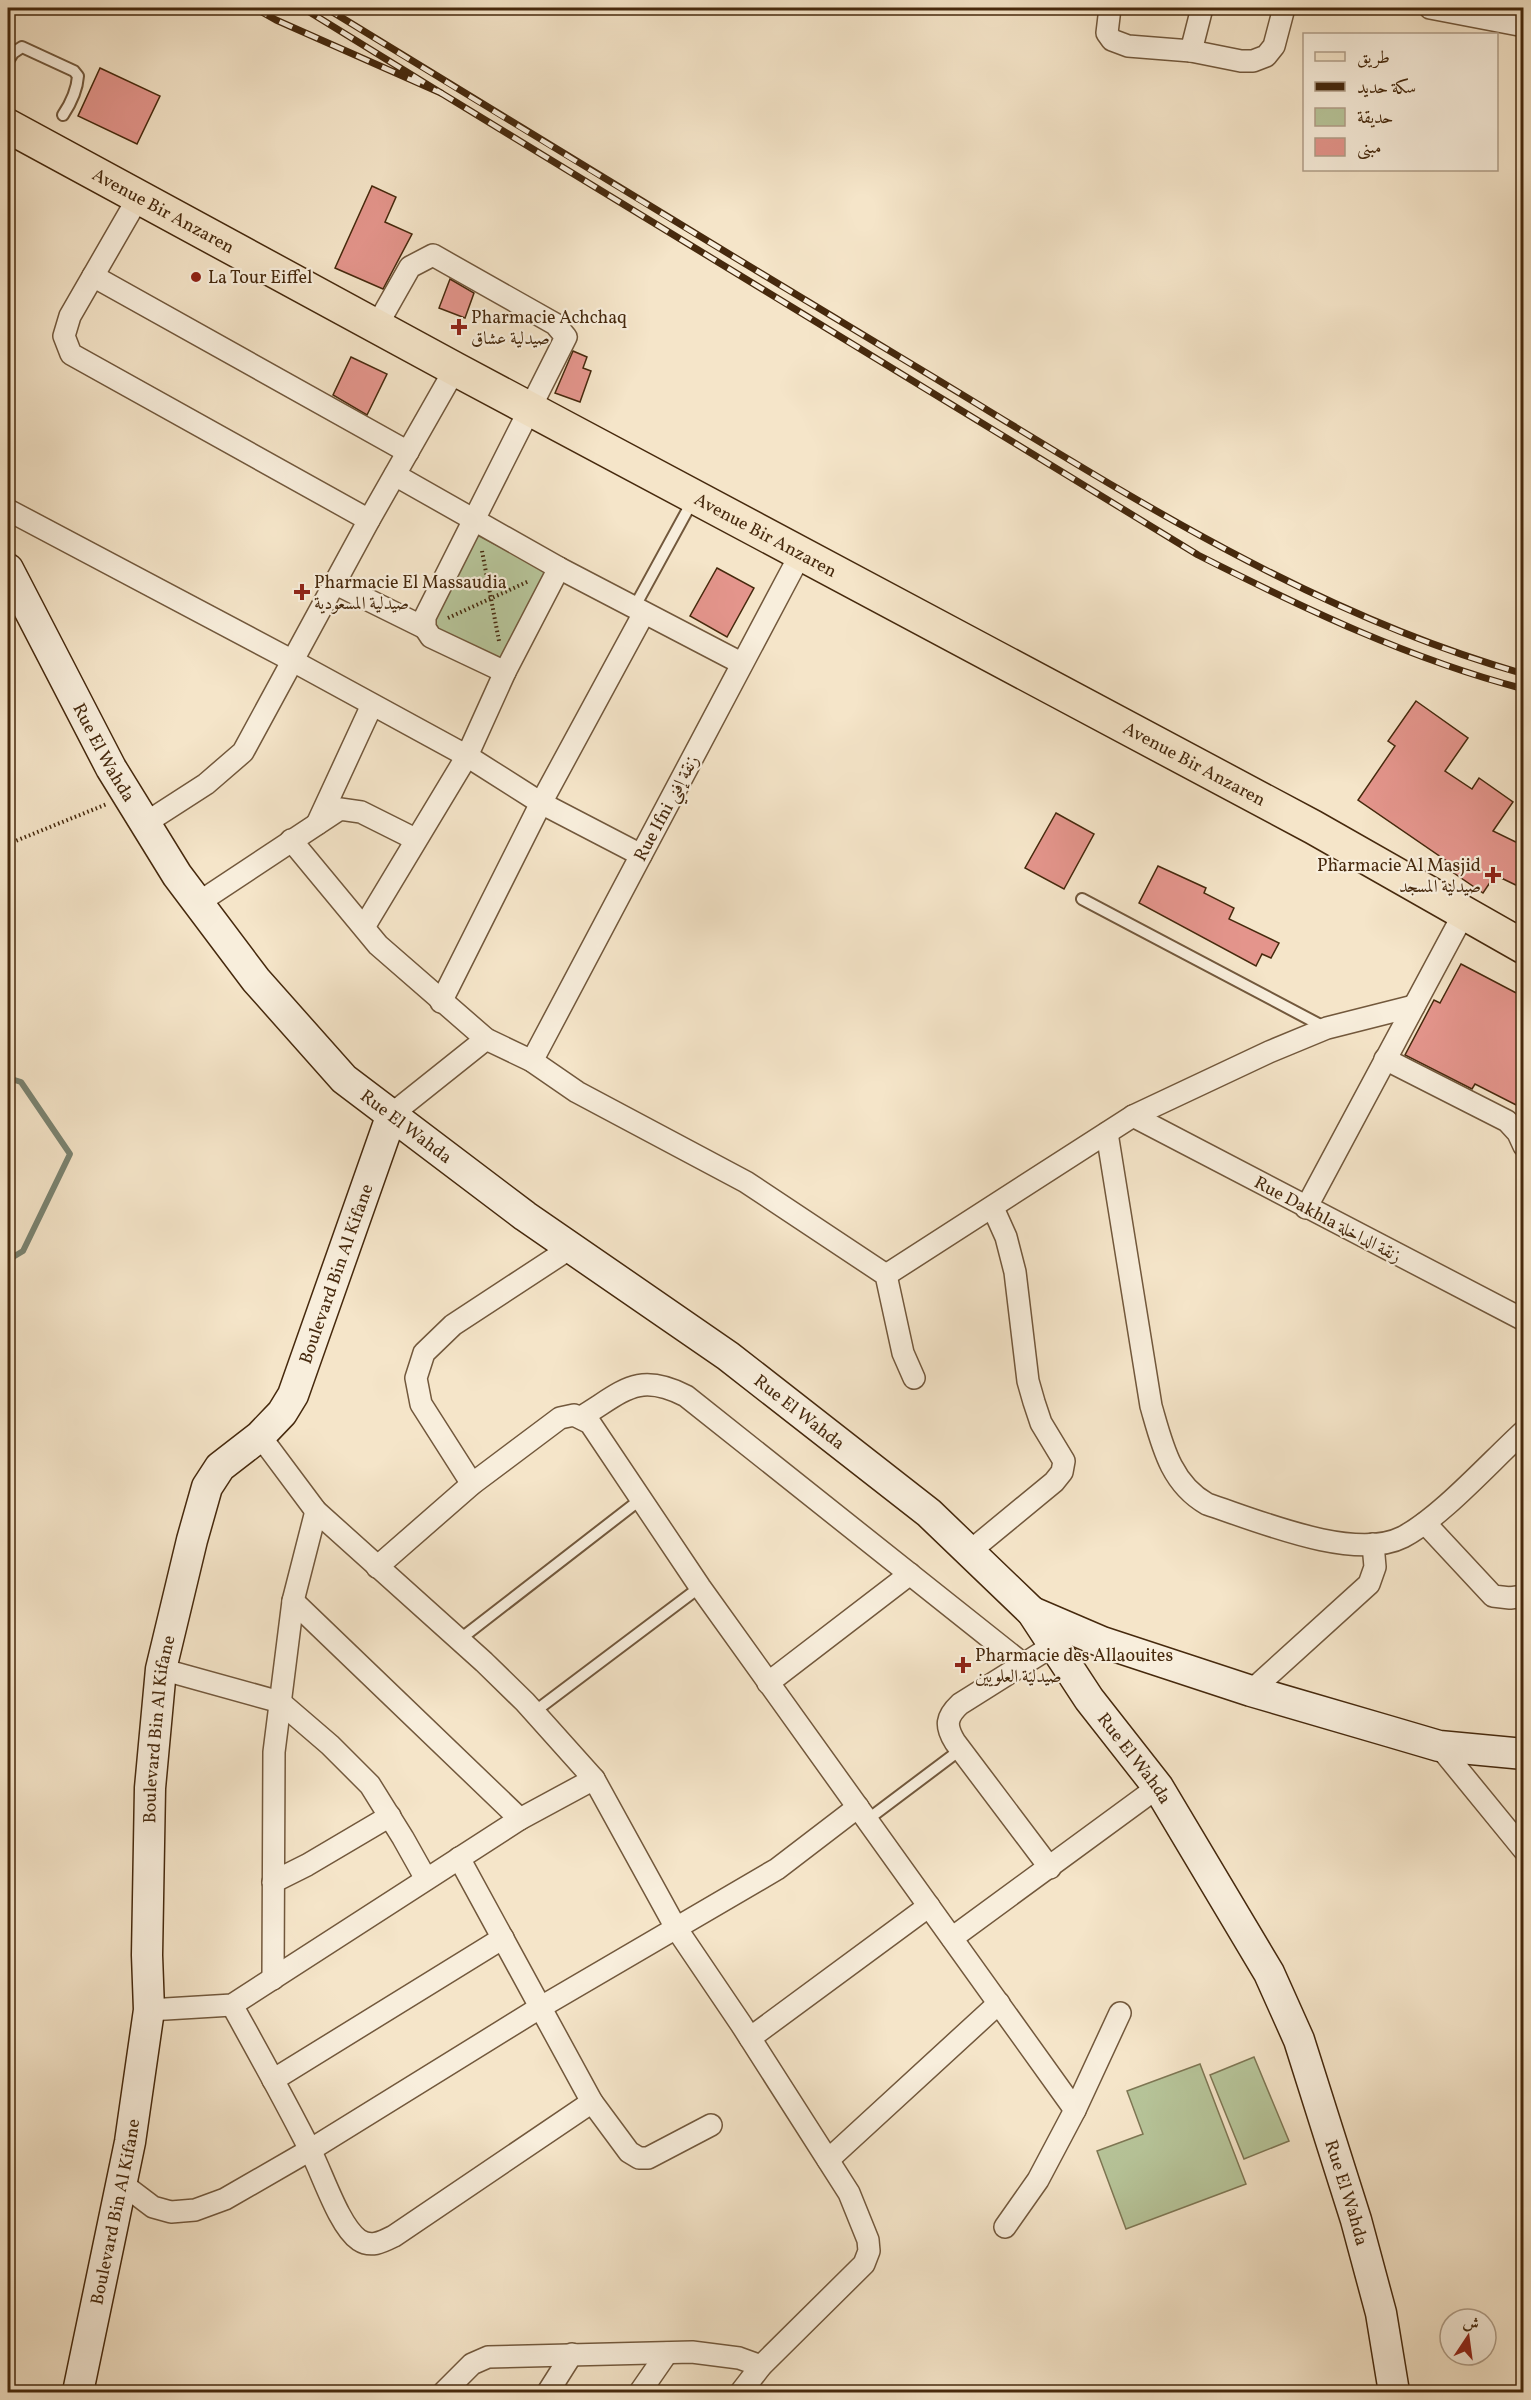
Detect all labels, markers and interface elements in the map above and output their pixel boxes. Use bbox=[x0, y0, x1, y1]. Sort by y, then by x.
legend bbox=[1303, 33, 1498, 171]
text: طريق bbox=[1357, 46, 1390, 71]
text: سكة حديد bbox=[1357, 76, 1416, 101]
text: حديقة bbox=[1357, 106, 1393, 131]
text: مبنى bbox=[1357, 136, 1382, 161]
street label: Avenue Bir Anzaren bbox=[87, 163, 239, 261]
place label: La Tour Eiffel bbox=[208, 266, 312, 291]
marker: La Tour Eiffel bbox=[189, 270, 203, 284]
place label: Pharmacie Achchaq صيدلية عشاق bbox=[471, 306, 627, 352]
marker: Pharmacie Achchaq صيدلية عشاق bbox=[452, 320, 466, 334]
street label: Avenue Bir Anzaren bbox=[689, 488, 841, 585]
place label: Pharmacie El Massaudia صيدلية المسعودية bbox=[314, 571, 507, 617]
marker: Pharmacie El Massaudia صيدلية المسعودية bbox=[295, 585, 309, 599]
street label: Rue El Wahda bbox=[66, 699, 140, 807]
street label: Avenue Bir Anzaren bbox=[1118, 717, 1270, 814]
street label: Rue Ifni زنقة إفني bbox=[629, 751, 708, 868]
place label: Pharmacie Al Masjid صيدلية المسجد bbox=[1317, 854, 1481, 900]
marker: Pharmacie Al Masjid صيدلية المسجد bbox=[1486, 868, 1500, 882]
street label: Rue El Wahda bbox=[354, 1084, 457, 1171]
street label: Rue Dakhla زنقة الداخلة bbox=[1249, 1171, 1405, 1270]
street label: Boulevard Bin Al Kifane bbox=[294, 1181, 380, 1368]
street label: Rue El Wahda bbox=[748, 1369, 849, 1457]
street label: Boulevard Bin Al Kifane bbox=[138, 1633, 183, 1824]
place label: Pharmacie des Allaouites صيدلية العلويين bbox=[975, 1644, 1173, 1690]
marker: Pharmacie des Allaouites صيدلية العلويين bbox=[956, 1658, 970, 1672]
street label: Rue El Wahda bbox=[1090, 1708, 1177, 1809]
street label: Boulevard Bin Al Kifane bbox=[85, 2117, 147, 2307]
street label: Rue El Wahda bbox=[1317, 2137, 1373, 2249]
north arrow bbox=[1438, 2307, 1498, 2367]
text: ش bbox=[1461, 2312, 1481, 2337]

